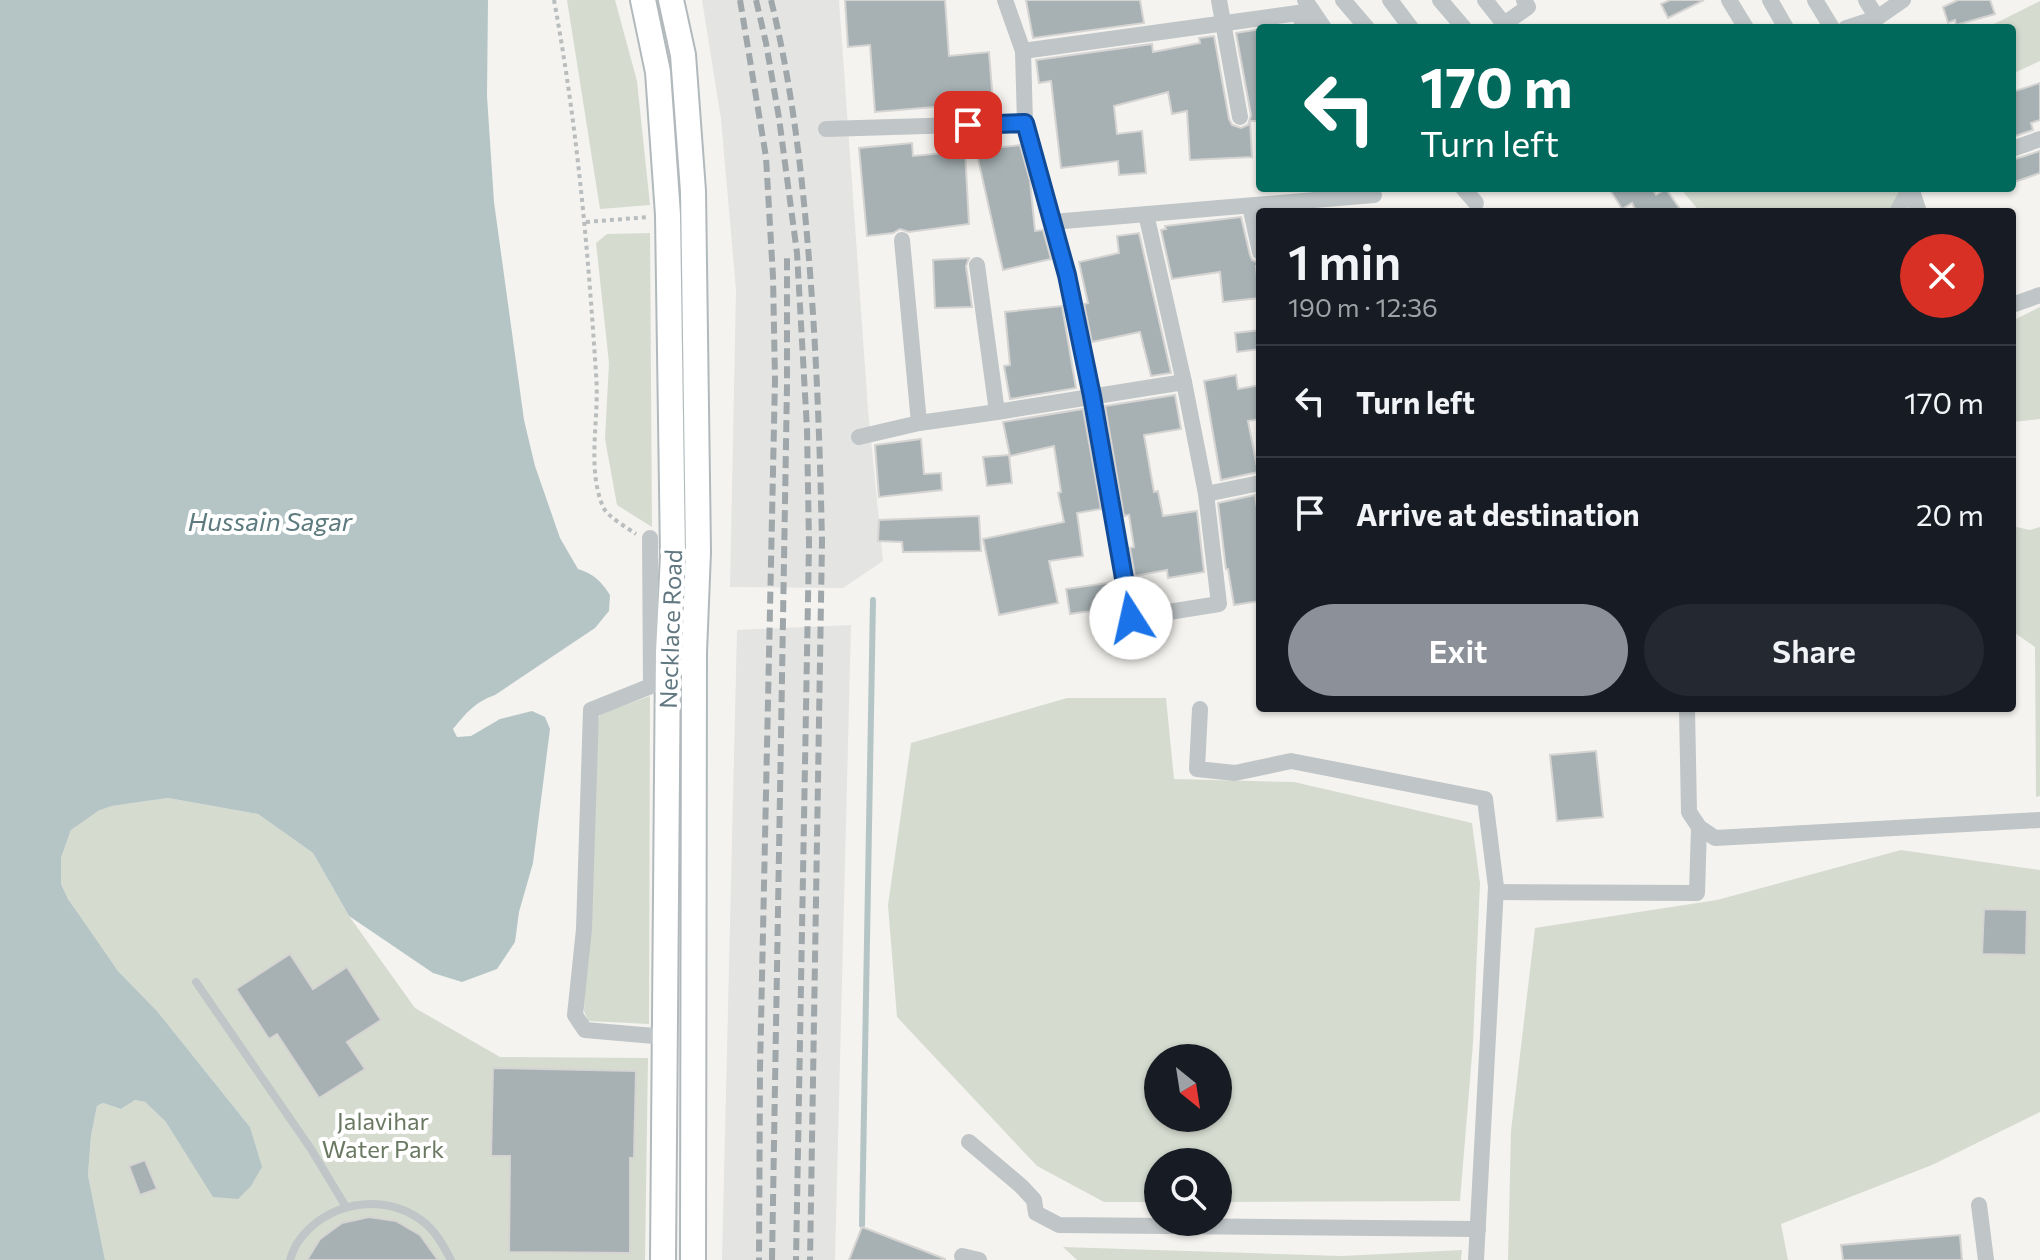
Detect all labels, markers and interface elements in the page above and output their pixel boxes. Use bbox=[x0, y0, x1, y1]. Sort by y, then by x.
text: 170 m bbox=[1420, 51, 1573, 120]
icon: left bbox=[1288, 56, 1392, 160]
pin bbox=[934, 91, 1002, 159]
icon: arrive bbox=[946, 103, 990, 147]
text: Turn left bbox=[1420, 120, 1559, 164]
text: 1 min bbox=[1288, 231, 1401, 290]
button: close bbox=[1900, 234, 1984, 318]
text: 190 m · 12:36 bbox=[1288, 291, 1438, 322]
icon: left bbox=[1288, 379, 1332, 423]
text: Turn left bbox=[1356, 383, 1475, 420]
text: 170 m bbox=[1904, 383, 1984, 420]
icon: arrive bbox=[1288, 491, 1332, 535]
text: Arrive at destination bbox=[1356, 495, 1640, 532]
text: 20 m bbox=[1916, 495, 1984, 532]
water label: Hussain Sagar bbox=[188, 505, 354, 536]
street label: Necklace Road bbox=[653, 549, 687, 709]
position arrow bbox=[1089, 576, 1173, 660]
button: Exit bbox=[1288, 604, 1628, 696]
button: Share bbox=[1644, 604, 1984, 696]
north arrow bbox=[1144, 1044, 1232, 1132]
map controls bbox=[1144, 1044, 1232, 1236]
park label: Jalavihar Water Park bbox=[322, 1106, 444, 1163]
button: search bbox=[1144, 1148, 1232, 1236]

